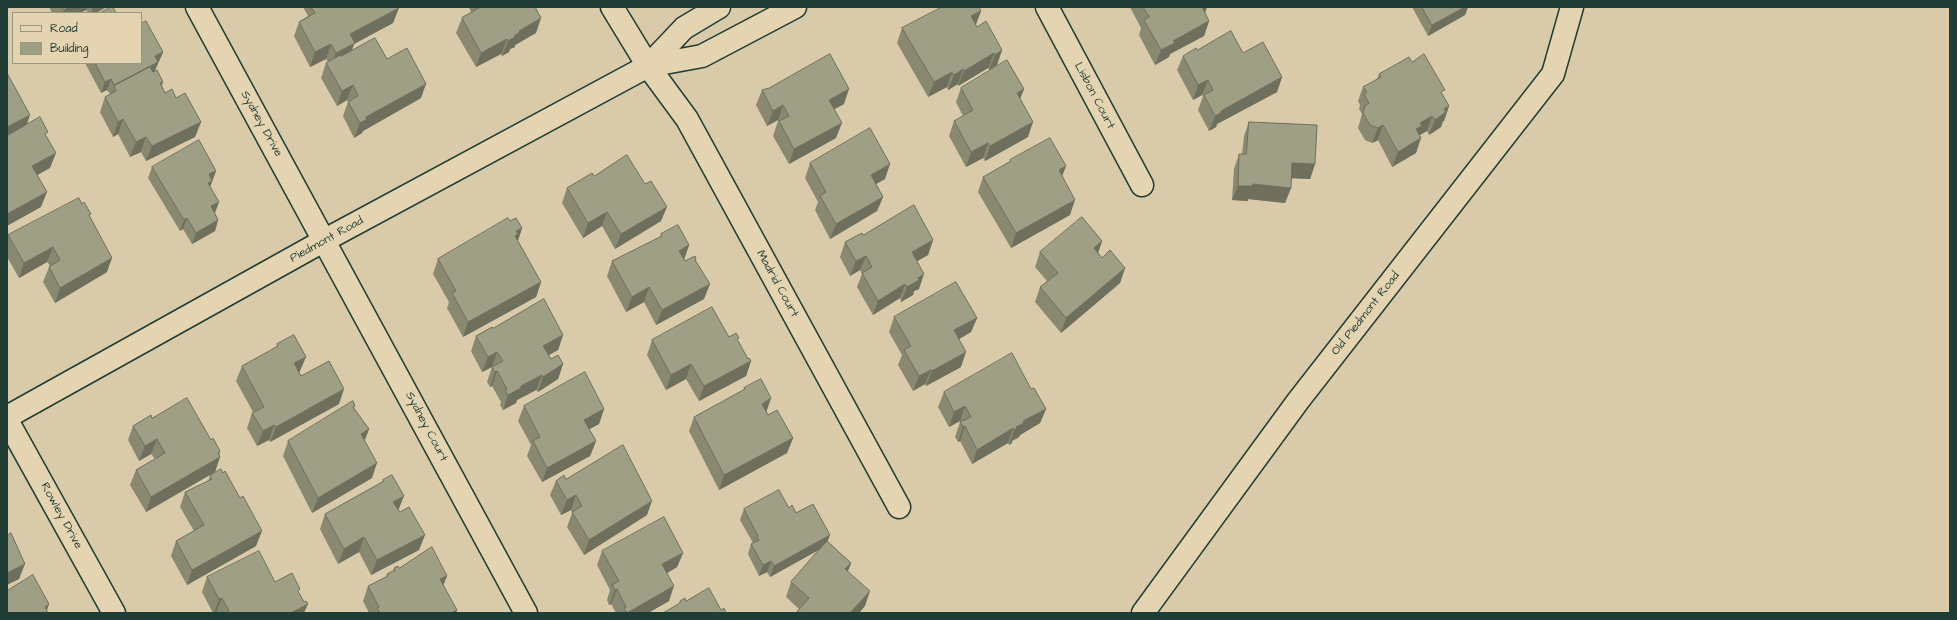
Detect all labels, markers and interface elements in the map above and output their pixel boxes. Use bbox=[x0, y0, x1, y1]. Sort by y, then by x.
legend bbox=[12, 12, 142, 64]
text: Road bbox=[50, 20, 78, 37]
text: Building bbox=[50, 40, 88, 57]
street label: Lisbon Court bbox=[1070, 60, 1118, 132]
street label: Sydney Drive bbox=[237, 88, 285, 160]
street label: Piedmont Road bbox=[288, 214, 366, 266]
street label: Madrid Court bbox=[753, 248, 801, 320]
street label: Old Piedmont Road bbox=[1329, 269, 1403, 359]
street label: Sydney Court bbox=[402, 390, 450, 464]
street label: Rowley Drive bbox=[37, 480, 85, 552]

